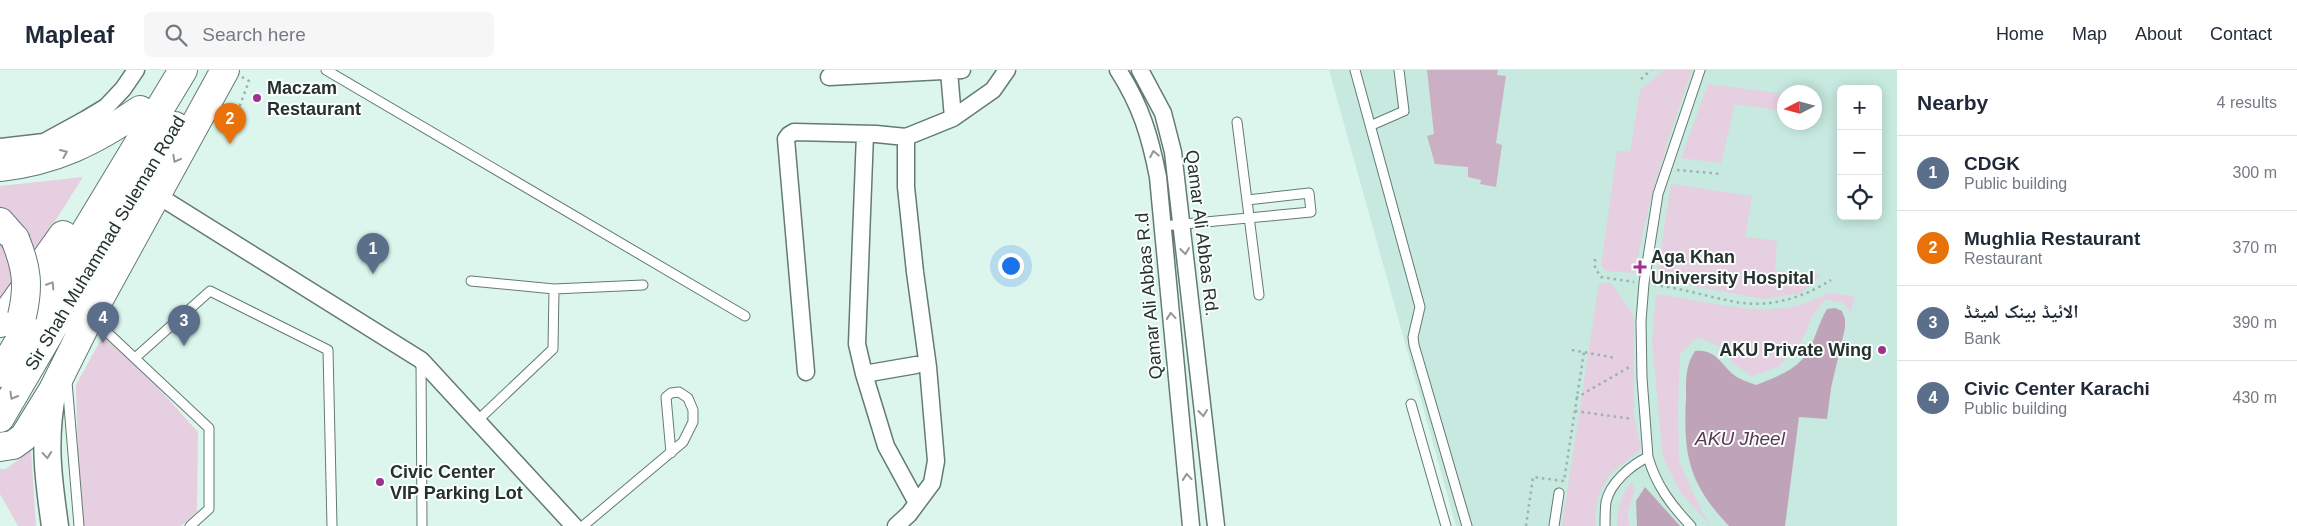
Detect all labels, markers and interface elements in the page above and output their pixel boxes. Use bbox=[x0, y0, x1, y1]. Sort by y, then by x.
search box bbox=[144, 12, 494, 57]
text: Mapleaf bbox=[25, 21, 114, 48]
icon: search bbox=[162, 21, 190, 49]
text: Search here bbox=[202, 24, 306, 45]
text: Home bbox=[1996, 24, 2044, 44]
text: Map bbox=[2072, 24, 2107, 44]
text: About bbox=[2135, 24, 2182, 44]
text: Contact bbox=[2210, 24, 2272, 44]
place label: Maczam Restaurant bbox=[267, 78, 361, 119]
north arrow bbox=[1777, 85, 1822, 130]
map controls bbox=[1837, 85, 1882, 220]
button: + bbox=[1837, 85, 1882, 130]
text: Nearby bbox=[1917, 91, 1988, 114]
marker: Maczam Restaurant bbox=[251, 92, 263, 104]
text: 4 results bbox=[2217, 94, 2277, 111]
pin: 2 bbox=[214, 103, 246, 144]
street label: Sir Shah Muhammad Suleman Road bbox=[21, 112, 189, 374]
button: − bbox=[1837, 130, 1882, 175]
one-way arrow bbox=[59, 149, 68, 159]
street label: Qamar Ali Abbas Rd. bbox=[1182, 149, 1222, 317]
one-way arrow bbox=[1149, 150, 1159, 159]
text: CDGK bbox=[1964, 153, 2020, 174]
one-way arrow bbox=[173, 154, 183, 163]
text: 1 bbox=[1929, 164, 1937, 181]
text: 300 m bbox=[2233, 164, 2277, 181]
button: locate bbox=[1837, 175, 1882, 220]
text: Public building bbox=[1964, 175, 2067, 192]
street label: Qamar Ali Abbas R.d bbox=[1132, 212, 1166, 380]
text: Mughlia Restaurant bbox=[1964, 228, 2140, 249]
pin: 1 bbox=[357, 233, 389, 274]
text: 2 bbox=[1929, 239, 1937, 256]
text: 370 m bbox=[2233, 239, 2277, 256]
place label: Aga Khan University Hospital bbox=[1651, 247, 1814, 288]
one-way arrow bbox=[1179, 248, 1190, 256]
text: Restaurant bbox=[1964, 250, 2042, 267]
your location bbox=[998, 253, 1024, 279]
marker: Aga Khan University Hospital bbox=[1633, 260, 1647, 274]
one-way arrow bbox=[45, 282, 55, 291]
text: الائیڈ بینک لمیٹڈ bbox=[1964, 301, 2079, 322]
pin: 4 bbox=[87, 302, 119, 343]
pin: 3 bbox=[168, 305, 200, 346]
one-way arrow bbox=[1166, 311, 1177, 319]
text: 3 bbox=[1929, 314, 1937, 331]
text: 390 m bbox=[2233, 314, 2277, 331]
text: Bank bbox=[1964, 330, 2000, 347]
place label: AKU Private Wing bbox=[1719, 340, 1872, 360]
marker: AKU Private Wing bbox=[1876, 344, 1888, 356]
text: Civic Center Karachi bbox=[1964, 378, 2150, 399]
text: 4 bbox=[1929, 389, 1937, 406]
text: 430 m bbox=[2233, 389, 2277, 406]
one-way arrow bbox=[9, 390, 19, 399]
text: Public building bbox=[1964, 400, 2067, 417]
one-way arrow bbox=[1197, 409, 1208, 417]
water label: AKU Jheel bbox=[1694, 428, 1786, 449]
one-way arrow bbox=[41, 451, 52, 459]
place label: Civic Center VIP Parking Lot bbox=[390, 462, 523, 503]
one-way arrow bbox=[1181, 473, 1192, 481]
marker: Civic Center VIP Parking Lot bbox=[374, 476, 386, 488]

